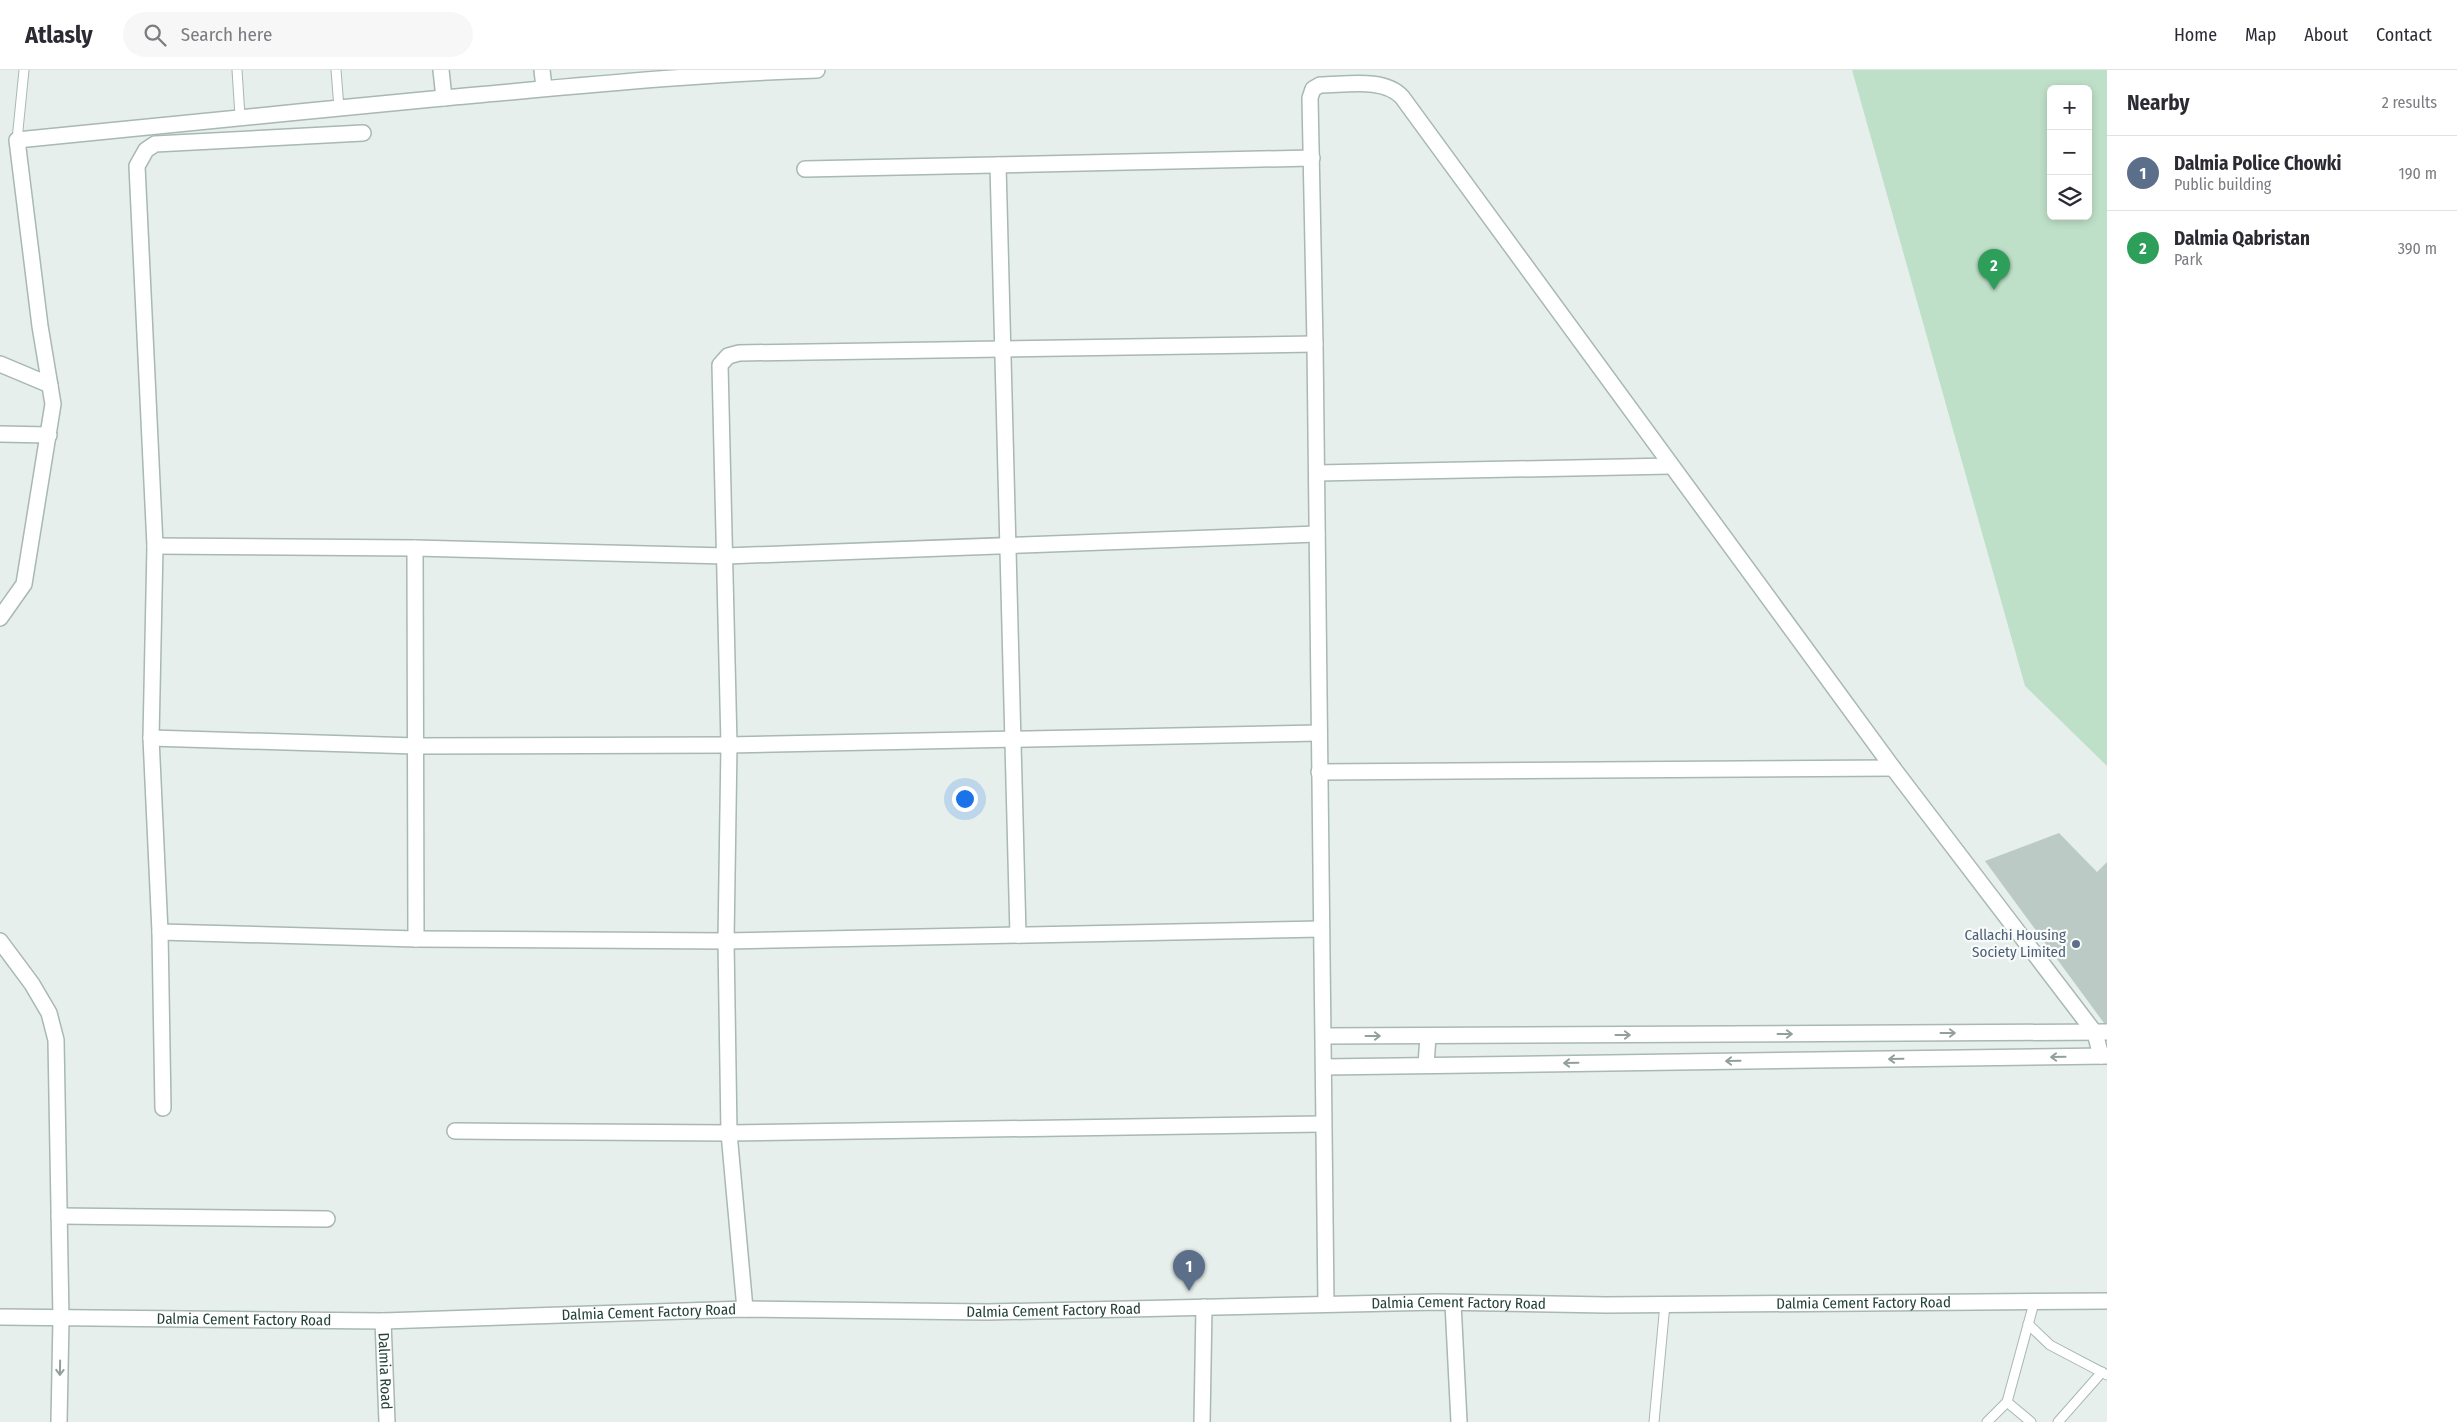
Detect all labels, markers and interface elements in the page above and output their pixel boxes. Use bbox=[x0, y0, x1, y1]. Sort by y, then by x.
search box bbox=[123, 12, 473, 57]
text: Atlasly bbox=[25, 21, 93, 49]
icon: search bbox=[141, 21, 169, 49]
text: Search here bbox=[181, 23, 272, 46]
text: Home bbox=[2174, 24, 2217, 46]
text: Map bbox=[2245, 24, 2276, 46]
text: About bbox=[2304, 24, 2348, 46]
text: Contact bbox=[2376, 24, 2432, 46]
map controls bbox=[2047, 85, 2092, 220]
button: + bbox=[2047, 85, 2092, 130]
text: Nearby bbox=[2127, 90, 2189, 116]
text: 2 results bbox=[2382, 93, 2437, 112]
button: − bbox=[2047, 130, 2092, 175]
text: Dalmia Police Chowki bbox=[2174, 152, 2341, 175]
text: 1 bbox=[2140, 164, 2146, 183]
text: 190 m bbox=[2399, 164, 2437, 183]
button: layers bbox=[2047, 175, 2092, 220]
text: Public building bbox=[2174, 175, 2271, 194]
text: Dalmia Qabristan bbox=[2174, 227, 2310, 250]
text: 2 bbox=[2139, 239, 2147, 258]
text: 390 m bbox=[2398, 239, 2437, 258]
pin: 2 bbox=[1978, 249, 2010, 290]
text: Park bbox=[2174, 250, 2202, 269]
your location bbox=[952, 786, 978, 812]
place label: Callachi Housing Society Limited bbox=[1965, 926, 2066, 961]
marker: Callachi Housing Society Limited bbox=[2070, 938, 2082, 950]
one-way arrow bbox=[1940, 1028, 1956, 1038]
one-way arrow bbox=[1777, 1029, 1793, 1039]
one-way arrow bbox=[1614, 1030, 1631, 1040]
one-way arrow bbox=[1364, 1031, 1381, 1041]
one-way arrow bbox=[2051, 1052, 2067, 1062]
one-way arrow bbox=[1888, 1054, 1904, 1064]
one-way arrow bbox=[1726, 1056, 1742, 1066]
one-way arrow bbox=[1563, 1058, 1580, 1068]
pin: 1 bbox=[1173, 1250, 1205, 1291]
street label: Dalmia Cement Factory Road bbox=[1371, 1293, 1546, 1313]
street label: Dalmia Cement Factory Road bbox=[1776, 1293, 1951, 1313]
street label: Dalmia Cement Factory Road bbox=[561, 1300, 736, 1324]
street label: Dalmia Cement Factory Road bbox=[966, 1300, 1141, 1321]
street label: Dalmia Cement Factory Road bbox=[157, 1310, 331, 1329]
street label: Dalmia Road bbox=[374, 1332, 395, 1410]
one-way arrow bbox=[55, 1359, 65, 1375]

